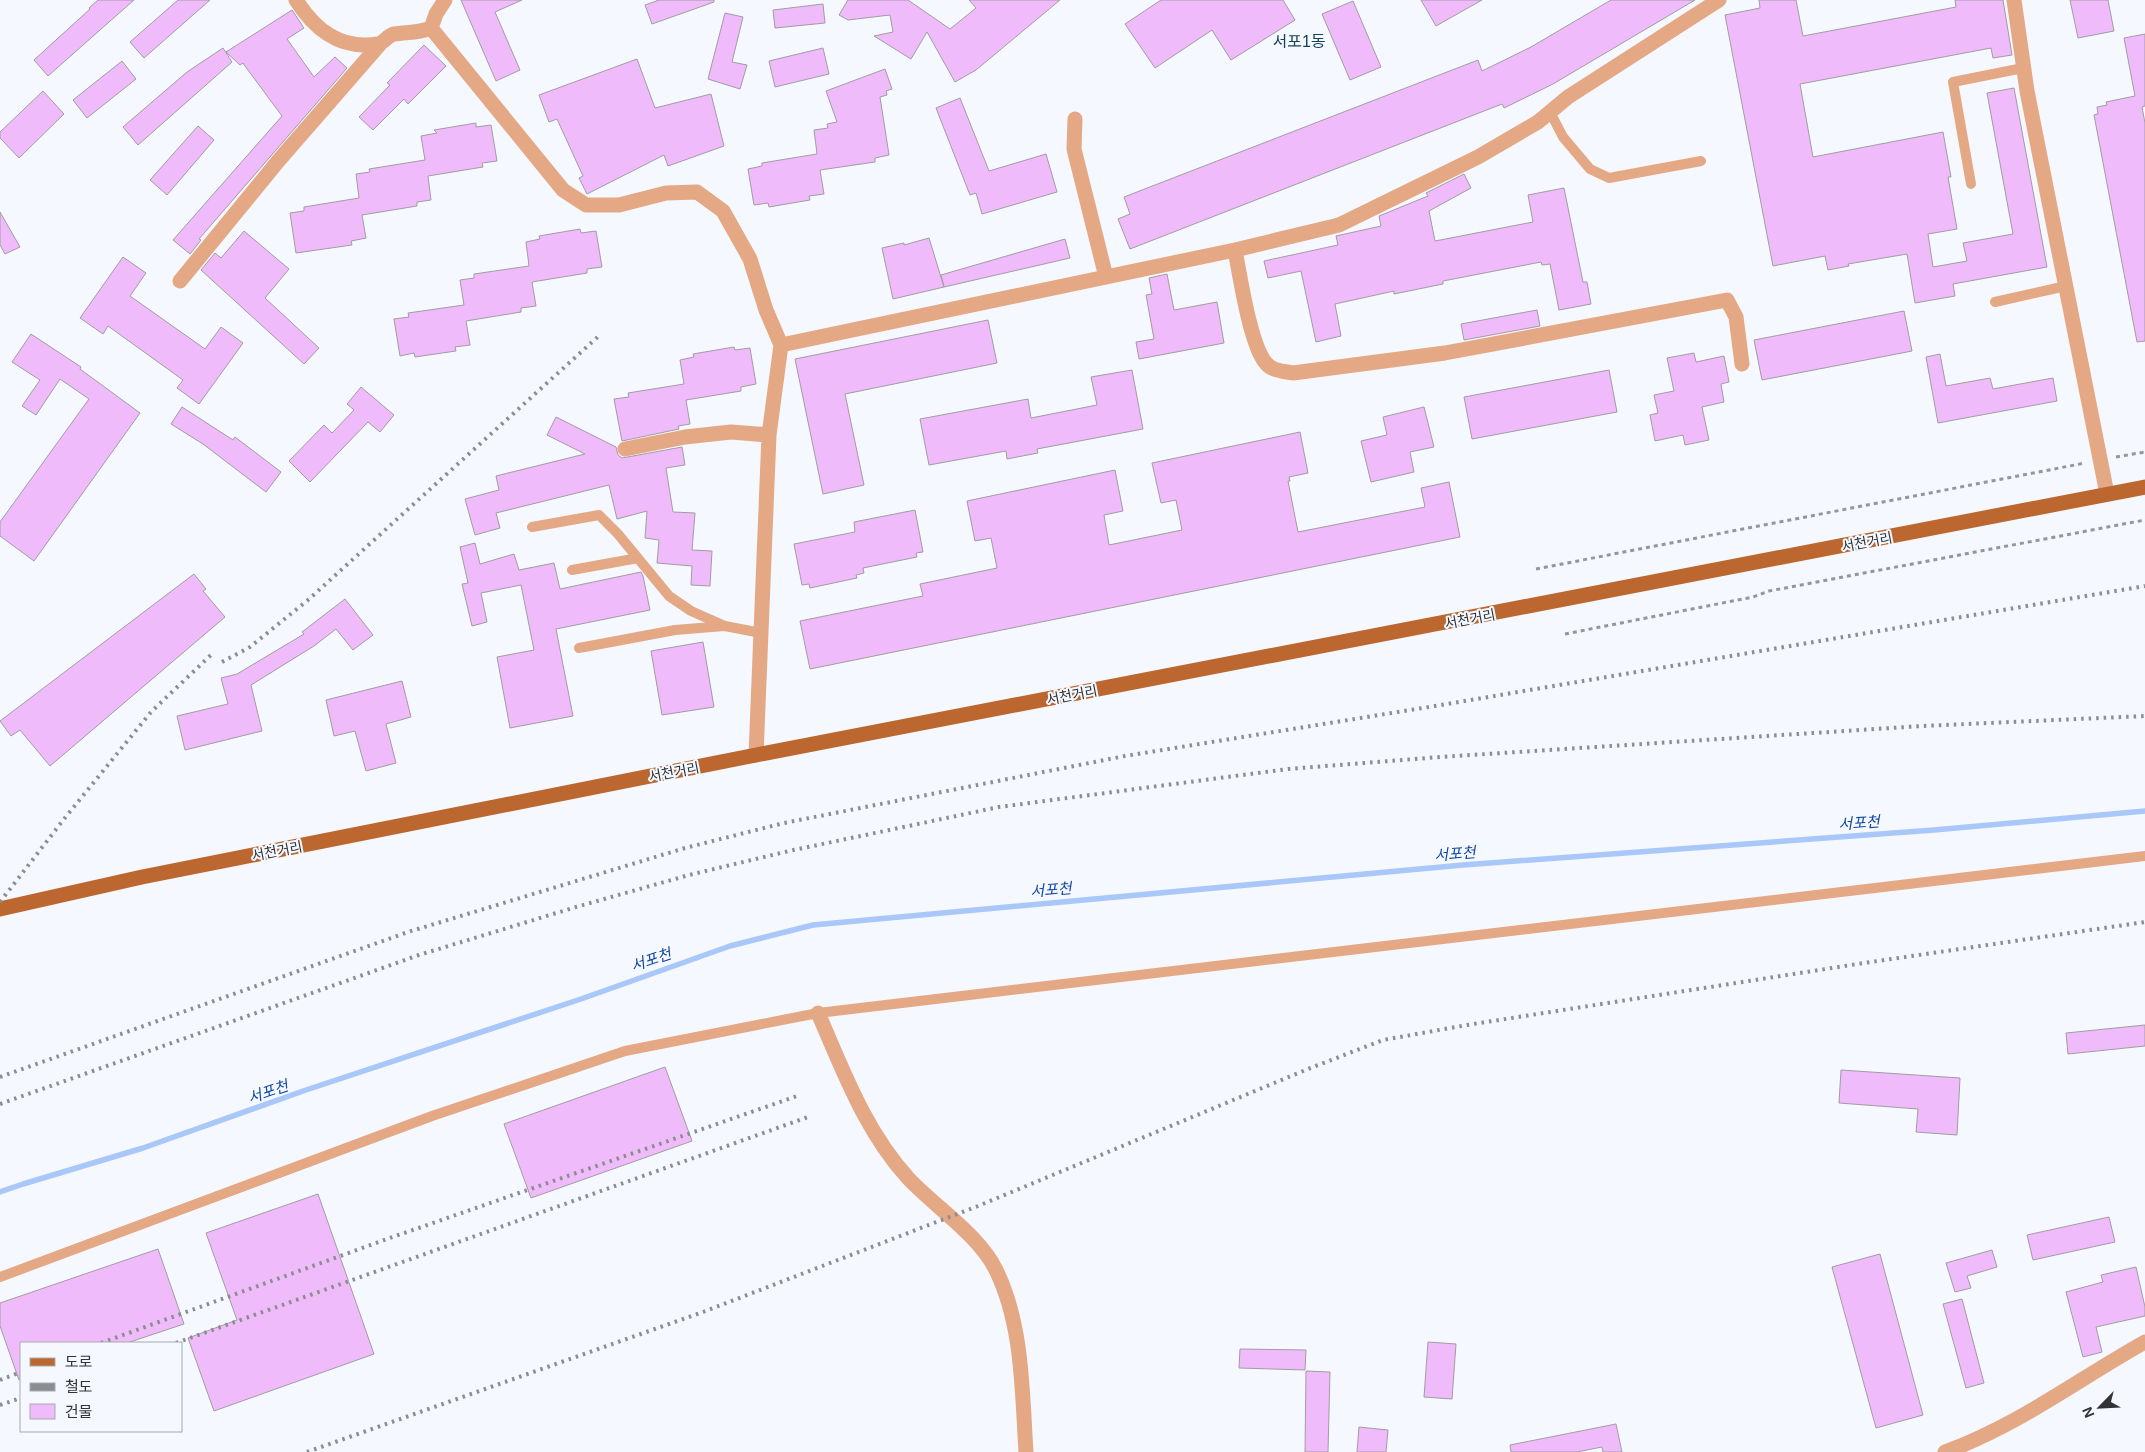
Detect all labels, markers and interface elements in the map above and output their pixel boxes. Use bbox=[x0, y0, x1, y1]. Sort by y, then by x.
district label: 서포1동 bbox=[1272, 33, 1326, 50]
street label: 서천거리 bbox=[1840, 529, 1894, 555]
street label: 서천거리 bbox=[1443, 606, 1497, 632]
street label: 서천거리 bbox=[1045, 682, 1099, 708]
street label: 서천거리 bbox=[647, 759, 701, 785]
water label: 서포천 bbox=[1838, 812, 1882, 832]
street label: 서천거리 bbox=[250, 838, 304, 864]
water label: 서포천 bbox=[1434, 843, 1479, 864]
water label: 서포천 bbox=[1030, 879, 1075, 900]
water label: 서포천 bbox=[628, 944, 675, 974]
water label: 서포천 bbox=[245, 1076, 292, 1106]
legend bbox=[20, 1342, 182, 1432]
text: 도로 bbox=[65, 1353, 93, 1370]
text: 철도 bbox=[65, 1378, 93, 1395]
north arrow bbox=[2075, 1382, 2125, 1432]
text: 건물 bbox=[65, 1403, 93, 1420]
text: N bbox=[2079, 1404, 2097, 1420]

